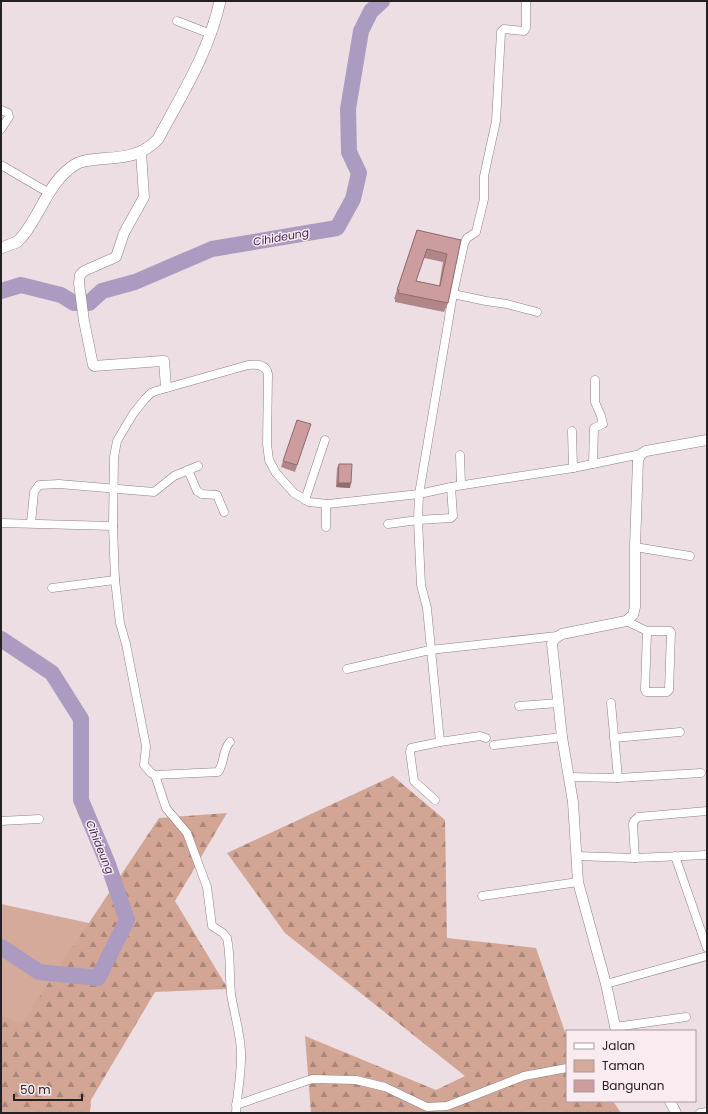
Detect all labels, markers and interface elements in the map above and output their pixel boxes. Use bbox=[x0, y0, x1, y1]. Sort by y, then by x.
water label: Cihideung bbox=[252, 224, 311, 250]
water label: Cihideung bbox=[82, 818, 118, 877]
legend bbox=[566, 1030, 696, 1102]
text: Jalan bbox=[602, 1037, 635, 1054]
text: Taman bbox=[602, 1057, 645, 1074]
scale bar bbox=[14, 1076, 82, 1102]
text: Bangunan bbox=[602, 1077, 664, 1094]
text: 50 m bbox=[20, 1081, 51, 1098]

